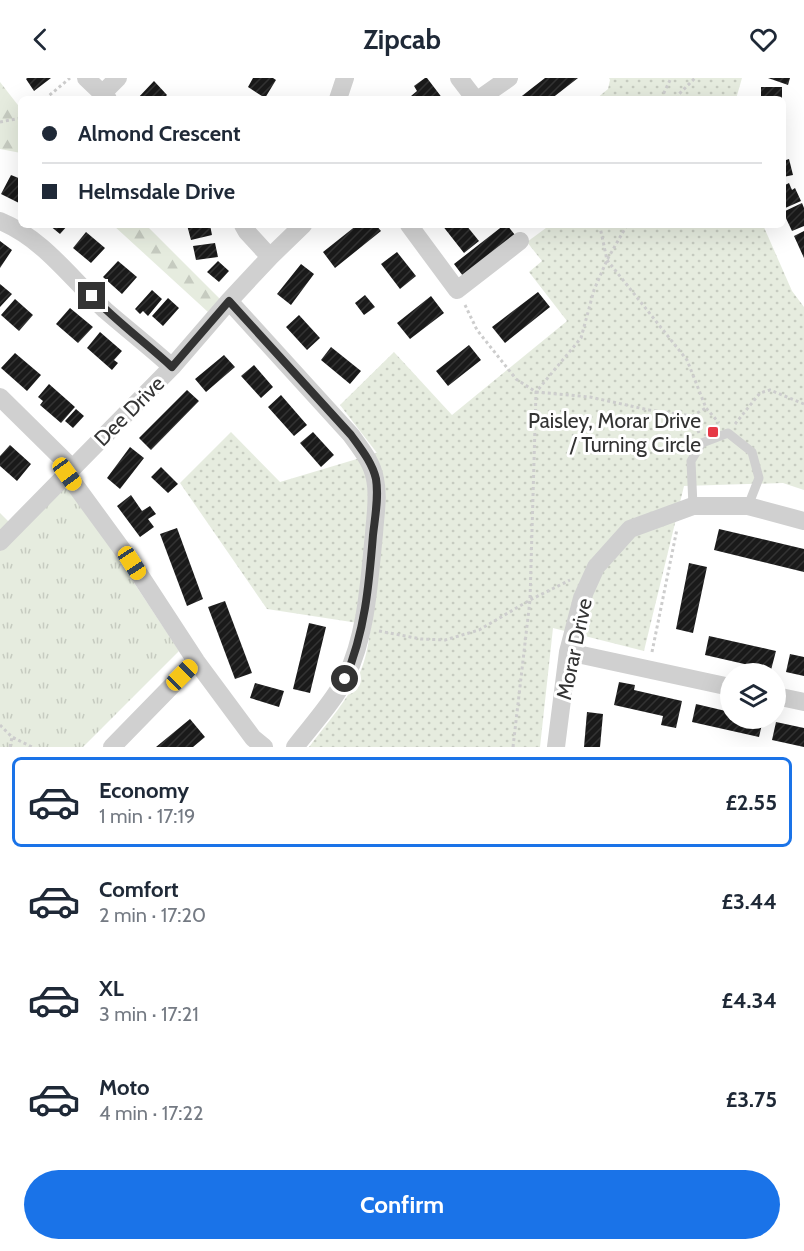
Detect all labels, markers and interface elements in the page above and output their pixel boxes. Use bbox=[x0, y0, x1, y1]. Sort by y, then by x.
icon: back bbox=[24, 23, 57, 56]
text: Zipcab bbox=[363, 23, 441, 56]
icon: heart bbox=[747, 23, 780, 56]
text: Almond Crescent bbox=[78, 120, 241, 147]
text: Helmsdale Drive bbox=[78, 178, 235, 205]
route end bbox=[78, 282, 105, 309]
street label: Dee Drive bbox=[89, 371, 169, 451]
place label: Paisley, Morar Drive / Turning Circle bbox=[528, 408, 701, 457]
marker: Paisley, Morar Drive / Turning Circle bbox=[706, 425, 720, 439]
car bbox=[49, 454, 85, 494]
car bbox=[115, 543, 149, 583]
street label: Morar Drive bbox=[551, 596, 597, 702]
car bbox=[163, 656, 201, 694]
map controls bbox=[720, 663, 786, 729]
button: layers bbox=[720, 663, 786, 729]
route start bbox=[331, 665, 358, 692]
icon: car bbox=[27, 775, 81, 829]
text: Economy bbox=[99, 777, 189, 804]
text: £2.55 bbox=[725, 789, 777, 816]
text: 1 min · 17:19 bbox=[99, 804, 195, 828]
icon: car bbox=[27, 874, 81, 928]
text: Comfort bbox=[99, 876, 178, 903]
text: £3.44 bbox=[721, 888, 777, 915]
text: 2 min · 17:20 bbox=[99, 903, 206, 927]
icon: car bbox=[27, 973, 81, 1027]
text: XL bbox=[99, 975, 124, 1002]
text: £4.34 bbox=[721, 987, 777, 1014]
text: 3 min · 17:21 bbox=[99, 1002, 199, 1026]
icon: car bbox=[27, 1072, 81, 1126]
text: Moto bbox=[99, 1074, 150, 1101]
text: £3.75 bbox=[726, 1086, 777, 1113]
text: 4 min · 17:22 bbox=[99, 1101, 203, 1125]
button: Confirm bbox=[24, 1170, 780, 1239]

